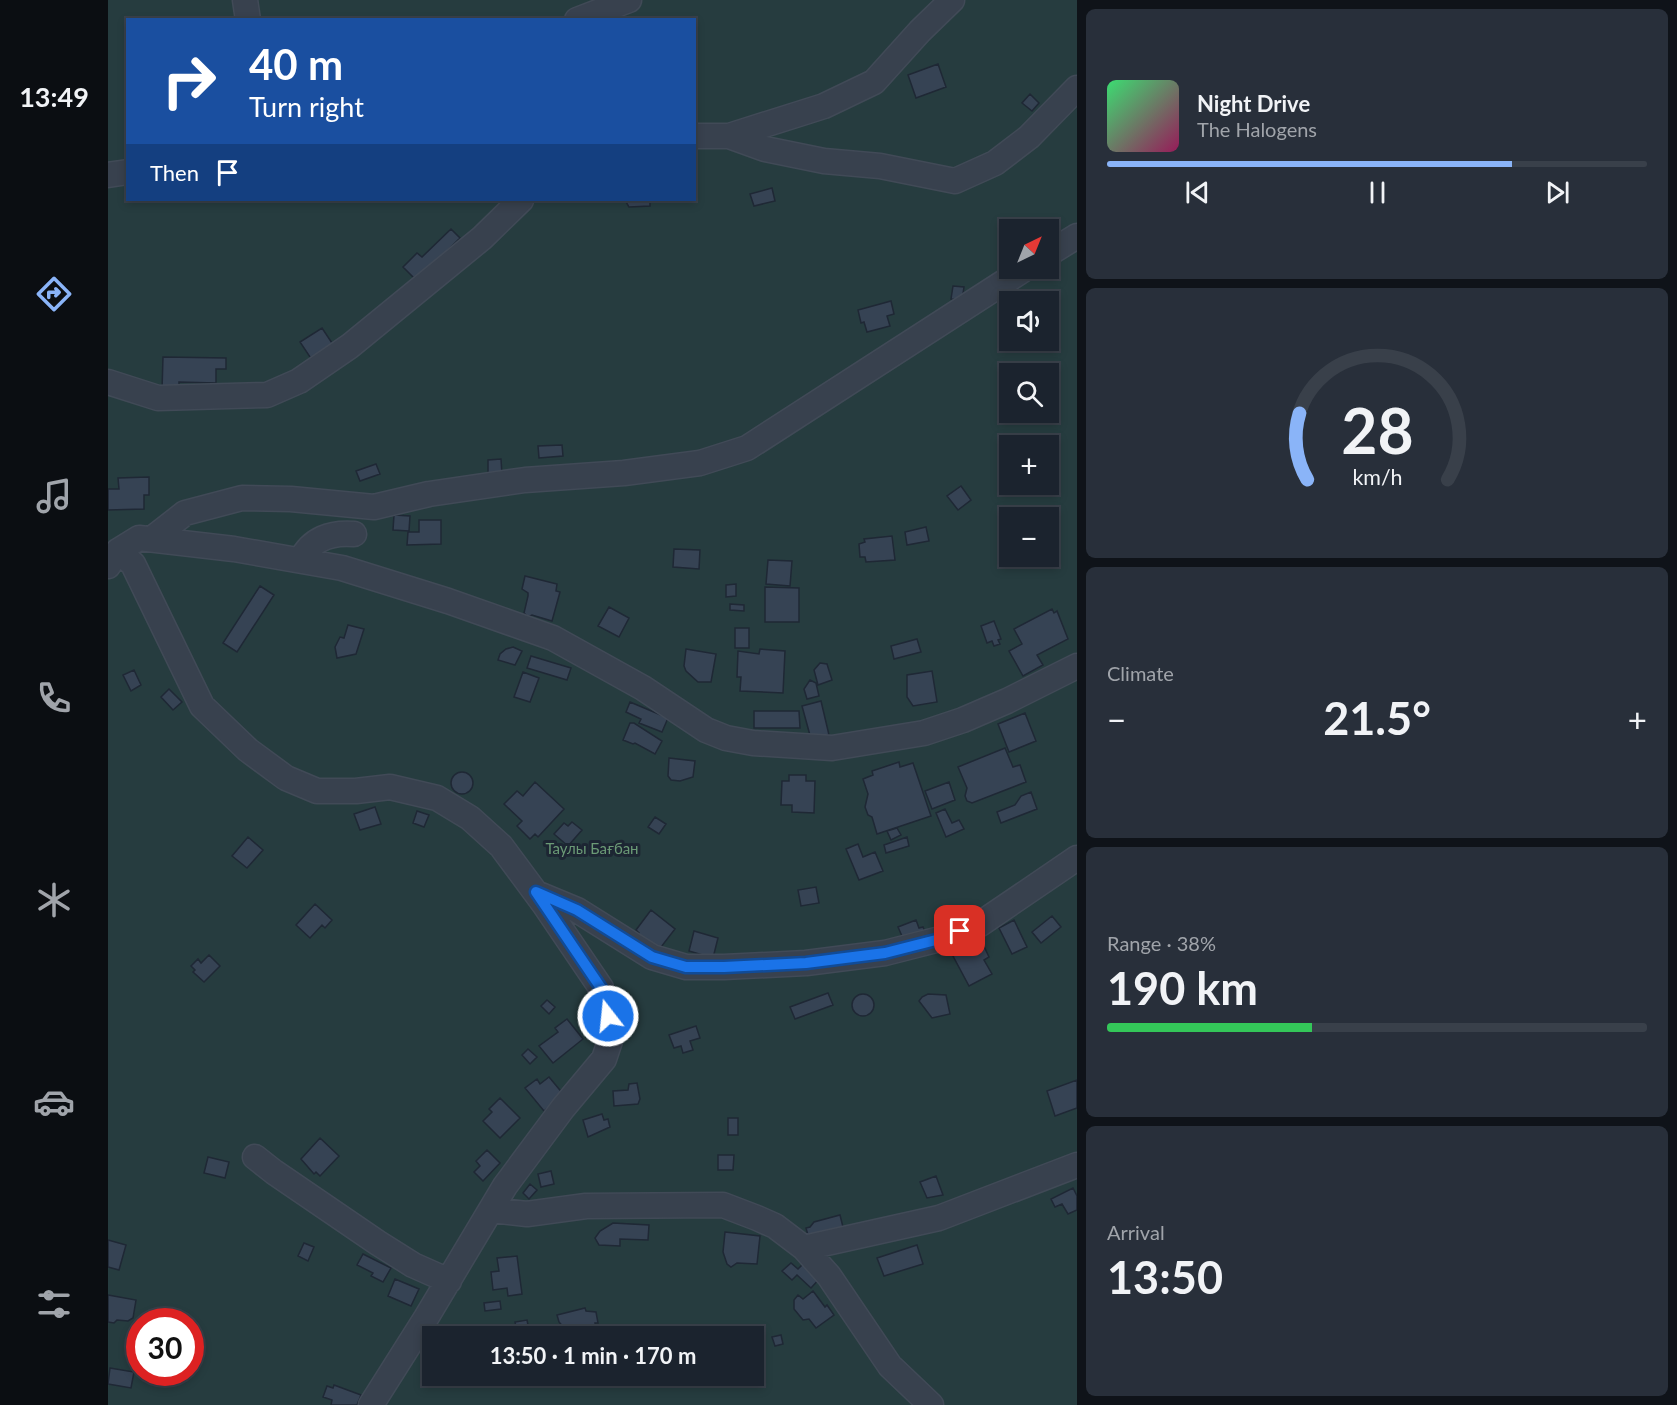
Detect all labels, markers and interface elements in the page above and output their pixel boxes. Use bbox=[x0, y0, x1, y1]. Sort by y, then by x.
text: 40 m bbox=[249, 39, 343, 89]
icon: right bbox=[150, 42, 228, 120]
text: 13:49 bbox=[19, 80, 89, 113]
text: Turn right bbox=[249, 90, 364, 123]
text: Night Drive bbox=[1197, 90, 1310, 117]
text: The Halogens bbox=[1197, 117, 1317, 141]
icon: arrive bbox=[211, 156, 244, 189]
text: Then bbox=[150, 159, 199, 186]
icon: previous bbox=[1181, 176, 1214, 209]
icon: pause bbox=[1361, 176, 1394, 209]
icon: next bbox=[1541, 176, 1574, 209]
north arrow bbox=[999, 219, 1059, 279]
map controls bbox=[999, 219, 1059, 567]
icon: directions bbox=[33, 273, 75, 315]
button: sound bbox=[999, 291, 1059, 351]
button: search bbox=[999, 363, 1059, 423]
text: 28 bbox=[1341, 392, 1413, 467]
button: + bbox=[999, 435, 1059, 495]
text: km/h bbox=[1352, 465, 1402, 491]
icon: music bbox=[33, 475, 75, 517]
button: − bbox=[999, 507, 1059, 567]
text: Climate bbox=[1107, 661, 1174, 685]
icon: phone bbox=[33, 677, 75, 719]
text: 21.5° bbox=[1323, 691, 1431, 745]
text: − bbox=[1107, 699, 1126, 739]
text: + bbox=[1628, 699, 1647, 739]
park label: Таулы Бағбан bbox=[545, 839, 639, 857]
icon: climate bbox=[33, 879, 75, 921]
pin bbox=[934, 905, 985, 956]
icon: arrive bbox=[943, 914, 976, 947]
text: Range · 38% bbox=[1107, 931, 1216, 955]
text: 190 km bbox=[1107, 961, 1258, 1015]
position arrow bbox=[576, 984, 640, 1048]
icon: car bbox=[33, 1081, 75, 1123]
text: Arrival bbox=[1107, 1220, 1165, 1244]
text: 13:50 bbox=[1107, 1250, 1223, 1304]
icon: filters bbox=[33, 1283, 75, 1325]
speed limit sign: 30 bbox=[126, 1308, 204, 1386]
text: 13:50 · 1 min · 170 m bbox=[490, 1342, 696, 1369]

